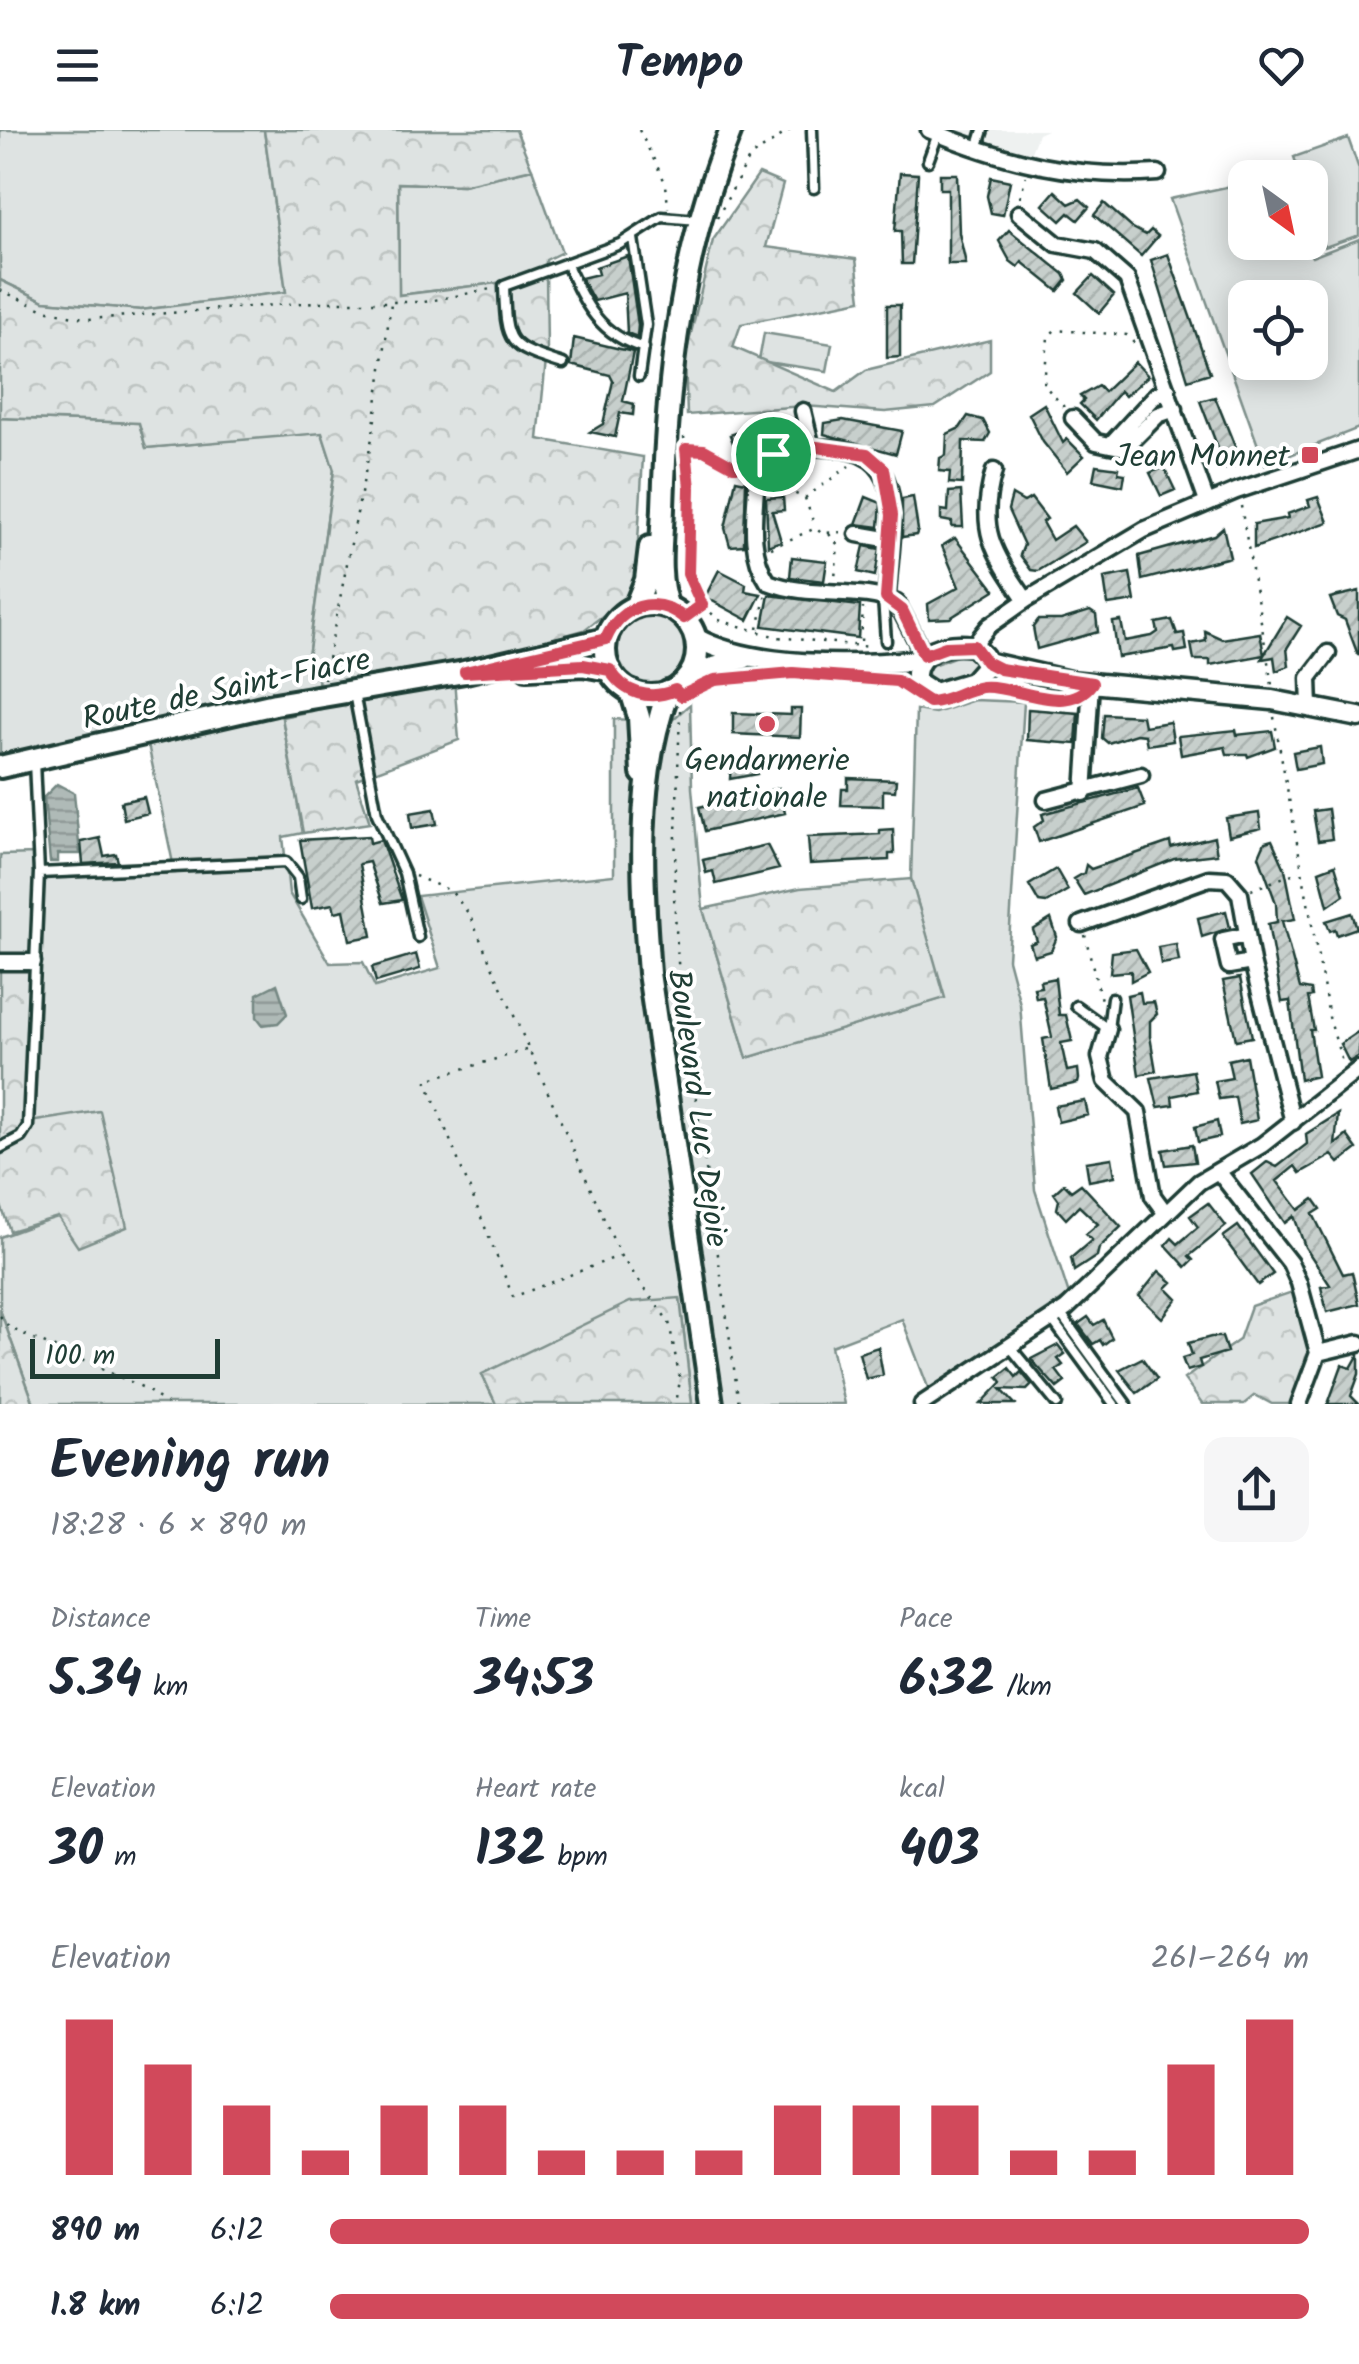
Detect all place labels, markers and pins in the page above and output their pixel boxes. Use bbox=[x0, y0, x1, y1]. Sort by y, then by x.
pin bbox=[731, 412, 816, 497]
place label: Jean Monnet bbox=[1115, 432, 1291, 483]
marker: Jean Monnet bbox=[1299, 444, 1321, 466]
marker: Gendarmerie nationale bbox=[756, 713, 778, 735]
place label: Gendarmerie nationale bbox=[684, 736, 850, 824]

